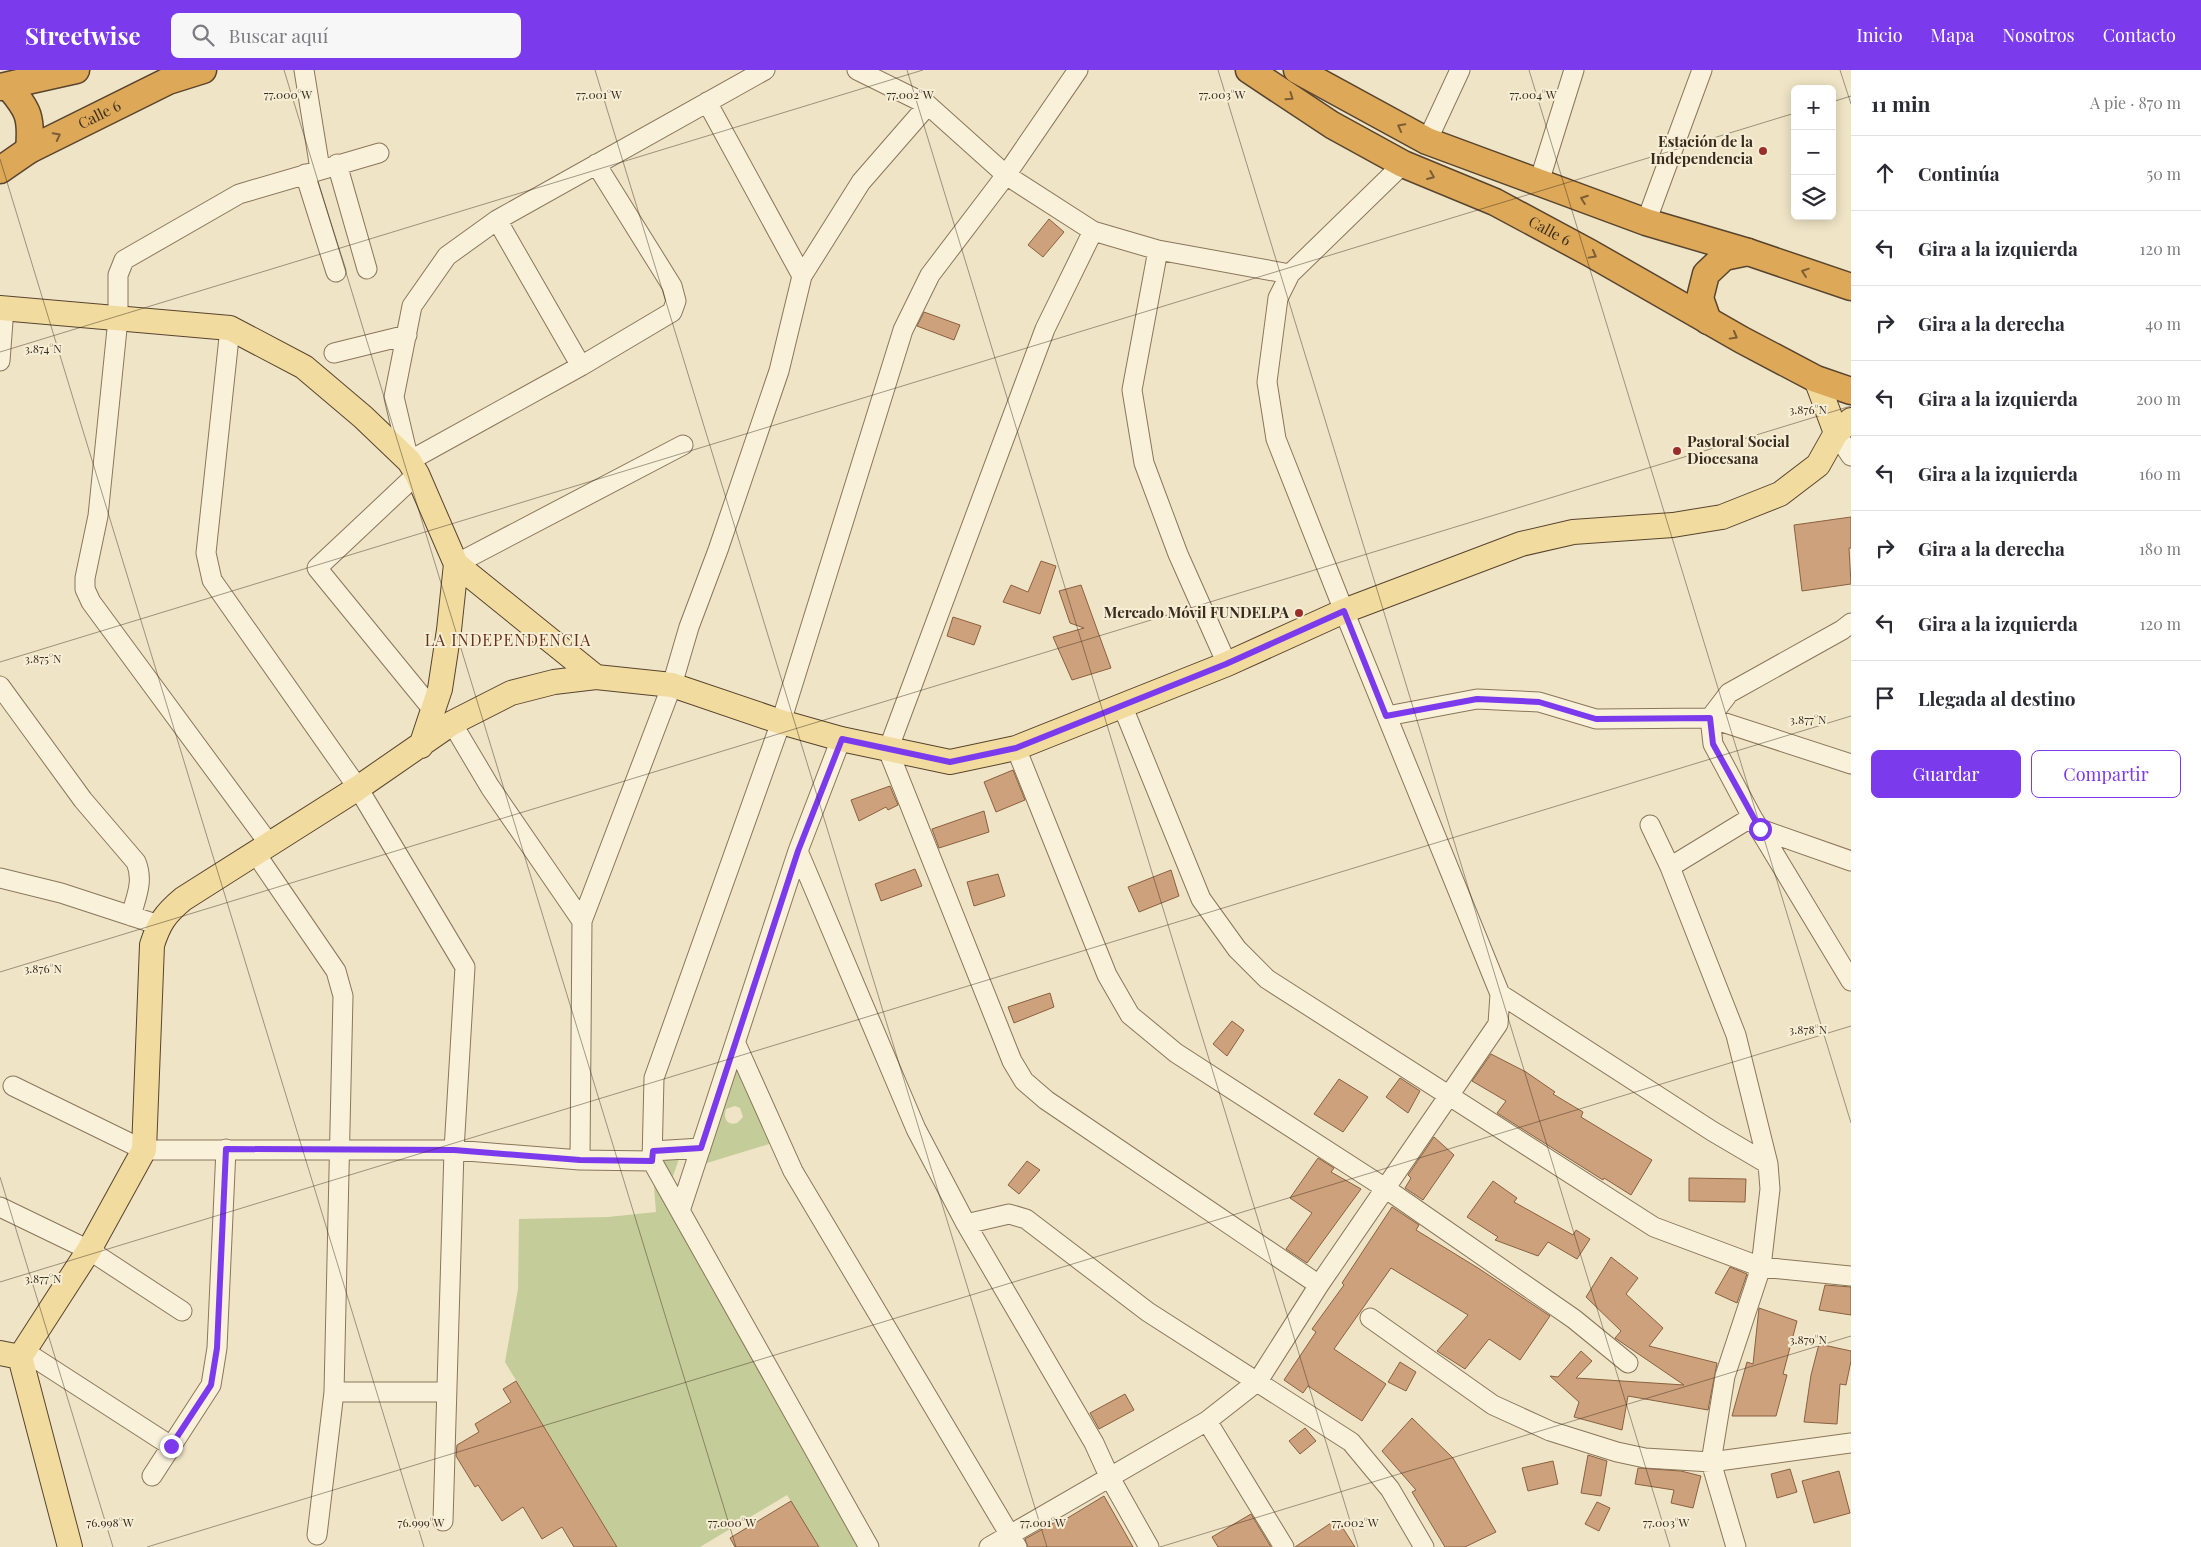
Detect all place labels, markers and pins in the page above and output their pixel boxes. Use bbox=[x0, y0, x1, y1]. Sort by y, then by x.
place label: Estación de la Independencia bbox=[1650, 131, 1753, 168]
marker: Estación de la Independencia bbox=[1757, 145, 1769, 157]
place label: Pastoral Social Diocesana bbox=[1687, 431, 1790, 468]
marker: Pastoral Social Diocesana bbox=[1671, 445, 1683, 457]
place label: Mercado Móvil FUNDELPA bbox=[1104, 602, 1290, 622]
marker: Mercado Móvil FUNDELPA bbox=[1293, 607, 1305, 619]

